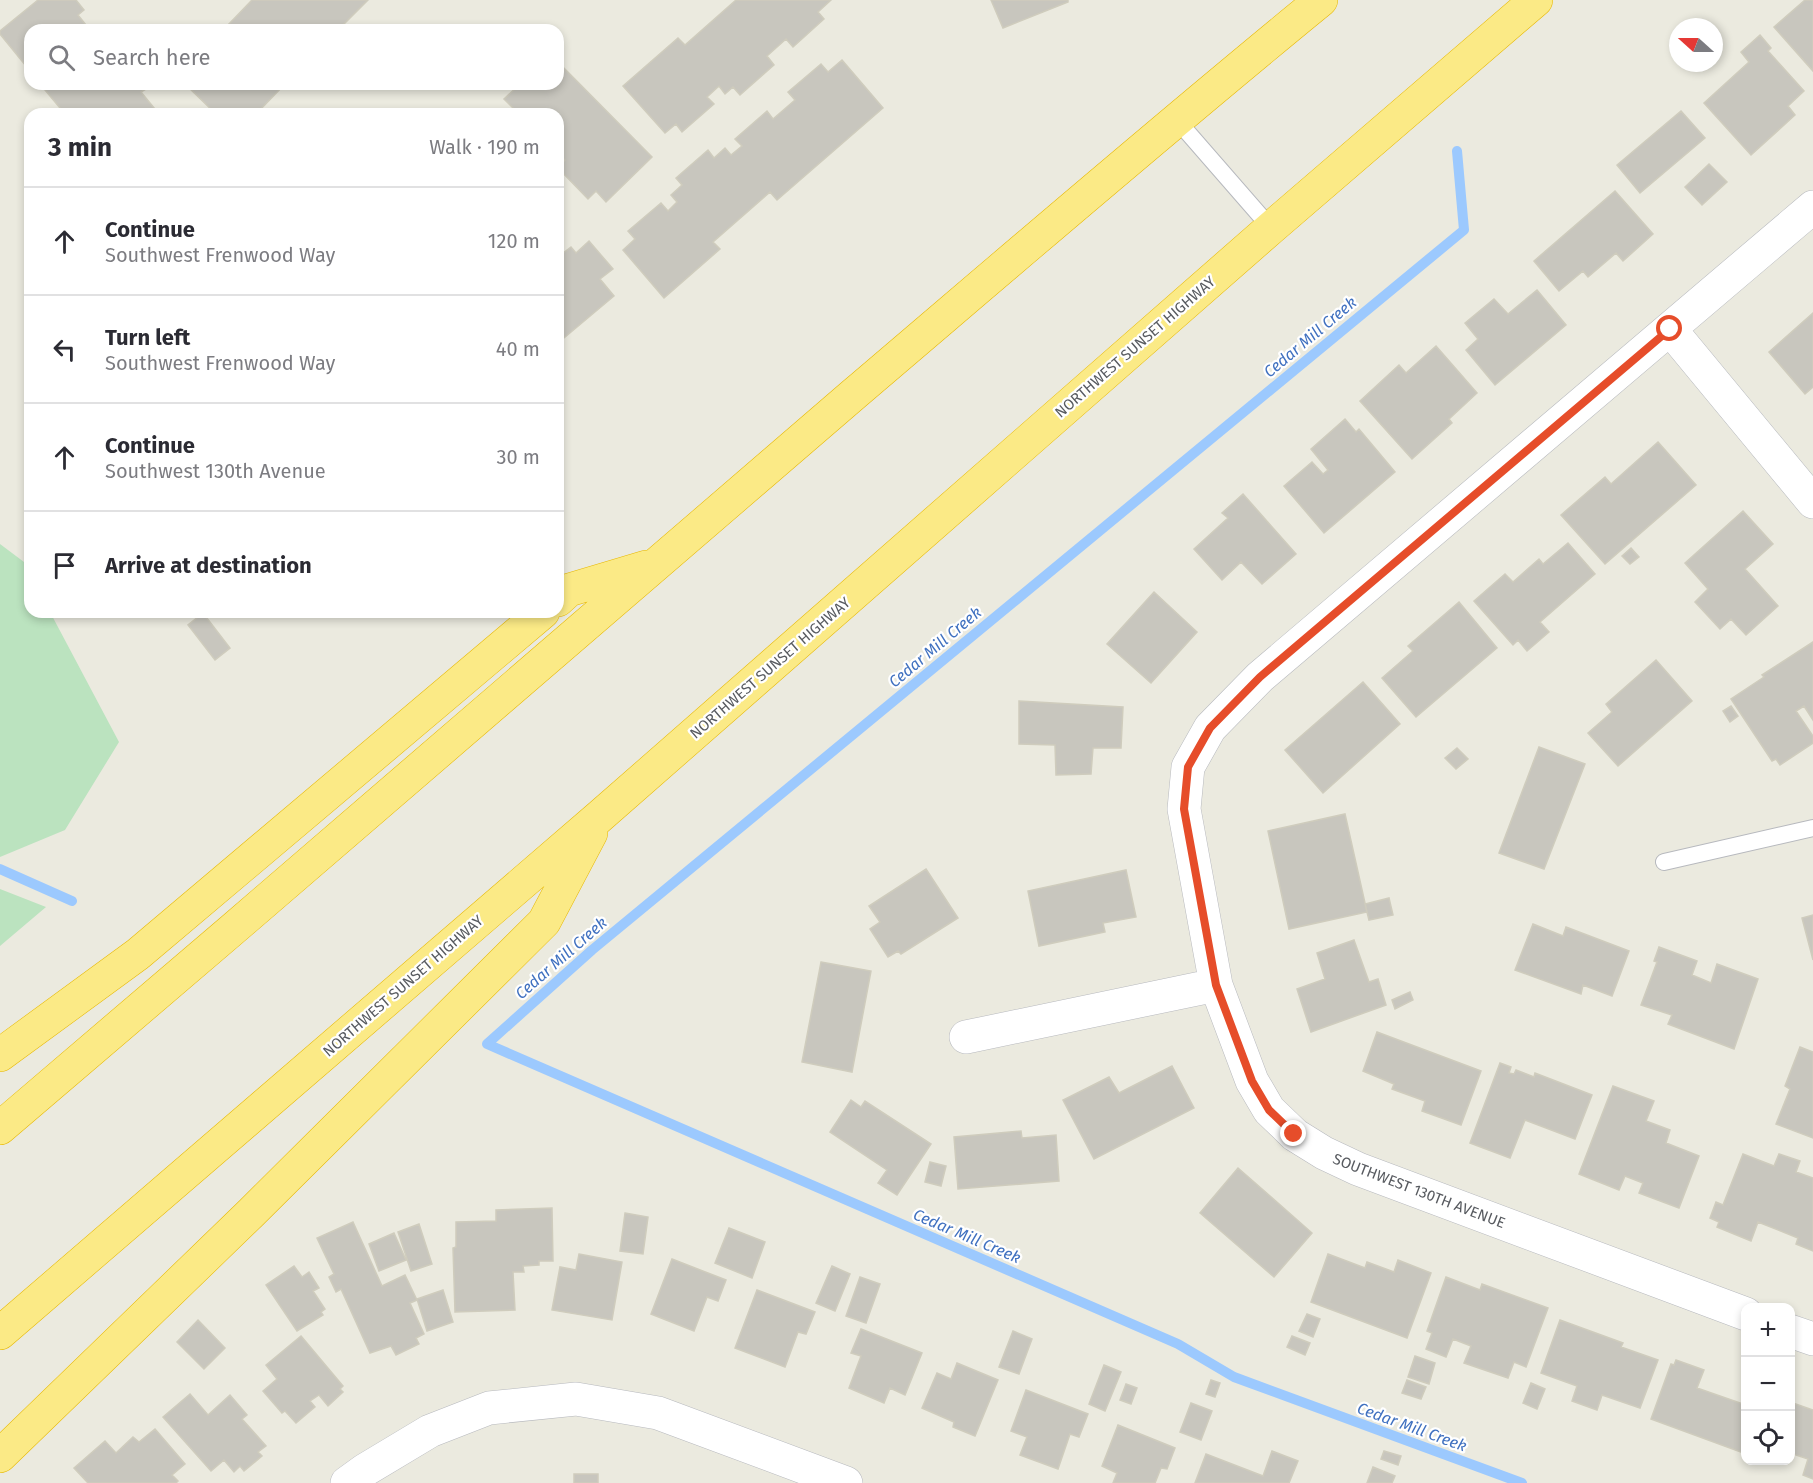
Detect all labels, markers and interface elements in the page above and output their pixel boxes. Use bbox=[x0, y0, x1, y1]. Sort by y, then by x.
north arrow bbox=[1669, 18, 1723, 72]
search box bbox=[24, 24, 564, 90]
icon: search bbox=[45, 41, 78, 74]
text: Search here bbox=[93, 44, 211, 71]
text: 3 min bbox=[48, 132, 112, 163]
text: Walk · 190 m bbox=[429, 135, 540, 159]
text: Continue bbox=[105, 216, 195, 243]
icon: ahead bbox=[48, 225, 81, 258]
text: 120 m bbox=[488, 229, 540, 253]
text: Southwest Frenwood Way bbox=[105, 243, 335, 267]
street label: NORTHWEST SUNSET HIGHWAY bbox=[1051, 272, 1219, 421]
water label: Cedar Mill Creek bbox=[1260, 293, 1360, 381]
route start bbox=[1656, 315, 1682, 341]
text: Turn left bbox=[105, 324, 190, 351]
icon: left bbox=[48, 333, 81, 366]
text: 40 m bbox=[496, 337, 540, 361]
text: Southwest Frenwood Way bbox=[105, 351, 335, 375]
text: Continue bbox=[105, 432, 195, 459]
icon: ahead bbox=[48, 441, 81, 474]
text: 30 m bbox=[496, 445, 540, 469]
text: Southwest 130th Avenue bbox=[105, 459, 326, 483]
icon: arrive bbox=[48, 549, 81, 582]
text: Arrive at destination bbox=[105, 552, 312, 579]
street label: NORTHWEST SUNSET HIGHWAY bbox=[686, 593, 854, 742]
water label: Cedar Mill Creek bbox=[885, 603, 985, 691]
street label: NORTHWEST SUNSET HIGHWAY bbox=[319, 911, 487, 1060]
water label: Cedar Mill Creek bbox=[511, 913, 611, 1003]
route end bbox=[1280, 1120, 1306, 1146]
street label: SOUTHWEST 130TH AVENUE bbox=[1330, 1150, 1508, 1232]
water label: Cedar Mill Creek bbox=[910, 1205, 1024, 1267]
map controls bbox=[1741, 1303, 1795, 1465]
button: + bbox=[1741, 1303, 1795, 1357]
button: − bbox=[1741, 1357, 1795, 1411]
water label: Cedar Mill Creek bbox=[1355, 1398, 1470, 1456]
button: locate bbox=[1741, 1411, 1795, 1465]

